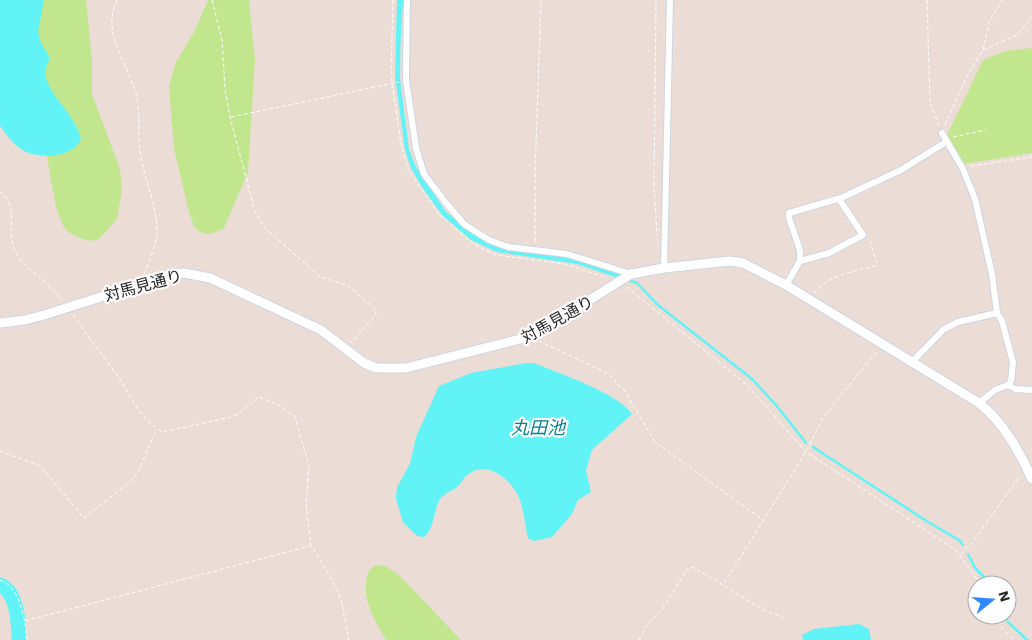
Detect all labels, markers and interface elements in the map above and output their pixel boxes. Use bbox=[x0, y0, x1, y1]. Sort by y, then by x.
street label: 対馬見通り bbox=[102, 266, 184, 305]
street label: 対馬見通り bbox=[518, 292, 597, 347]
water label: 丸田池 bbox=[511, 417, 567, 438]
north arrow bbox=[967, 575, 1017, 625]
text: N bbox=[995, 589, 1014, 603]

